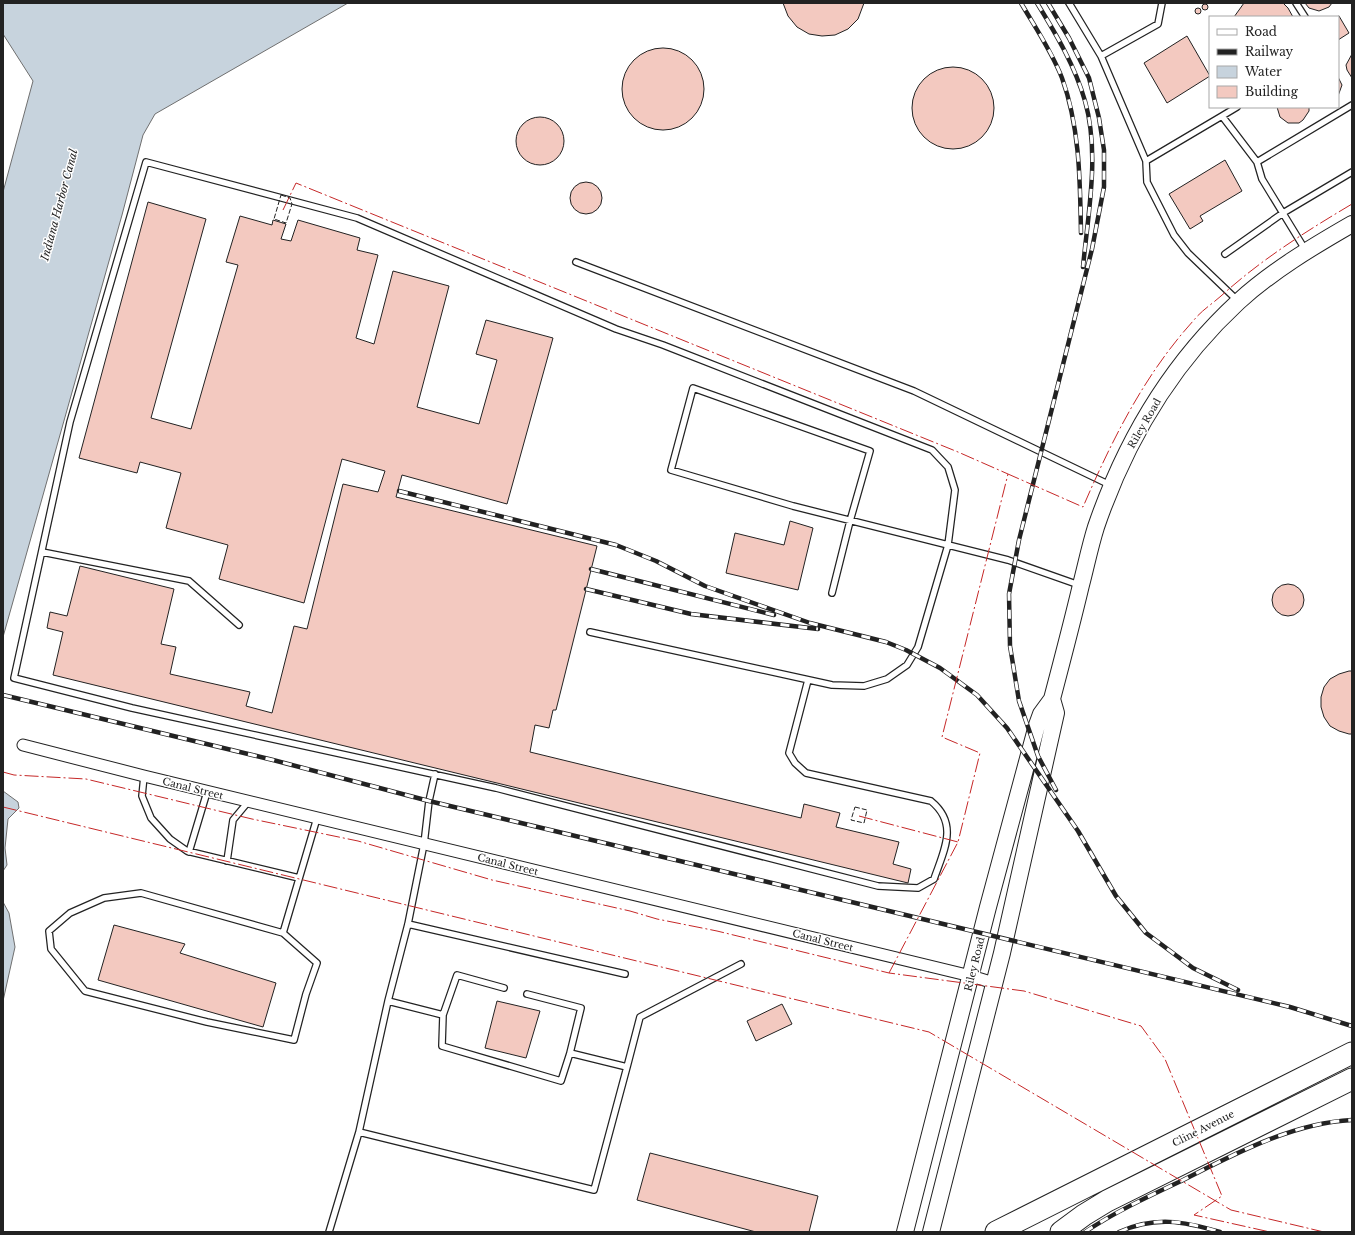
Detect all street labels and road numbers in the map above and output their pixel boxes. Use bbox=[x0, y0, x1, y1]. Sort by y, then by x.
street label: Riley Road bbox=[1125, 396, 1164, 451]
street label: Canal Street bbox=[161, 775, 225, 802]
street label: Canal Street bbox=[476, 851, 540, 878]
street label: Canal Street bbox=[791, 927, 855, 954]
street label: Riley Road bbox=[961, 935, 988, 993]
street label: Cline Avenue bbox=[1170, 1107, 1237, 1150]

